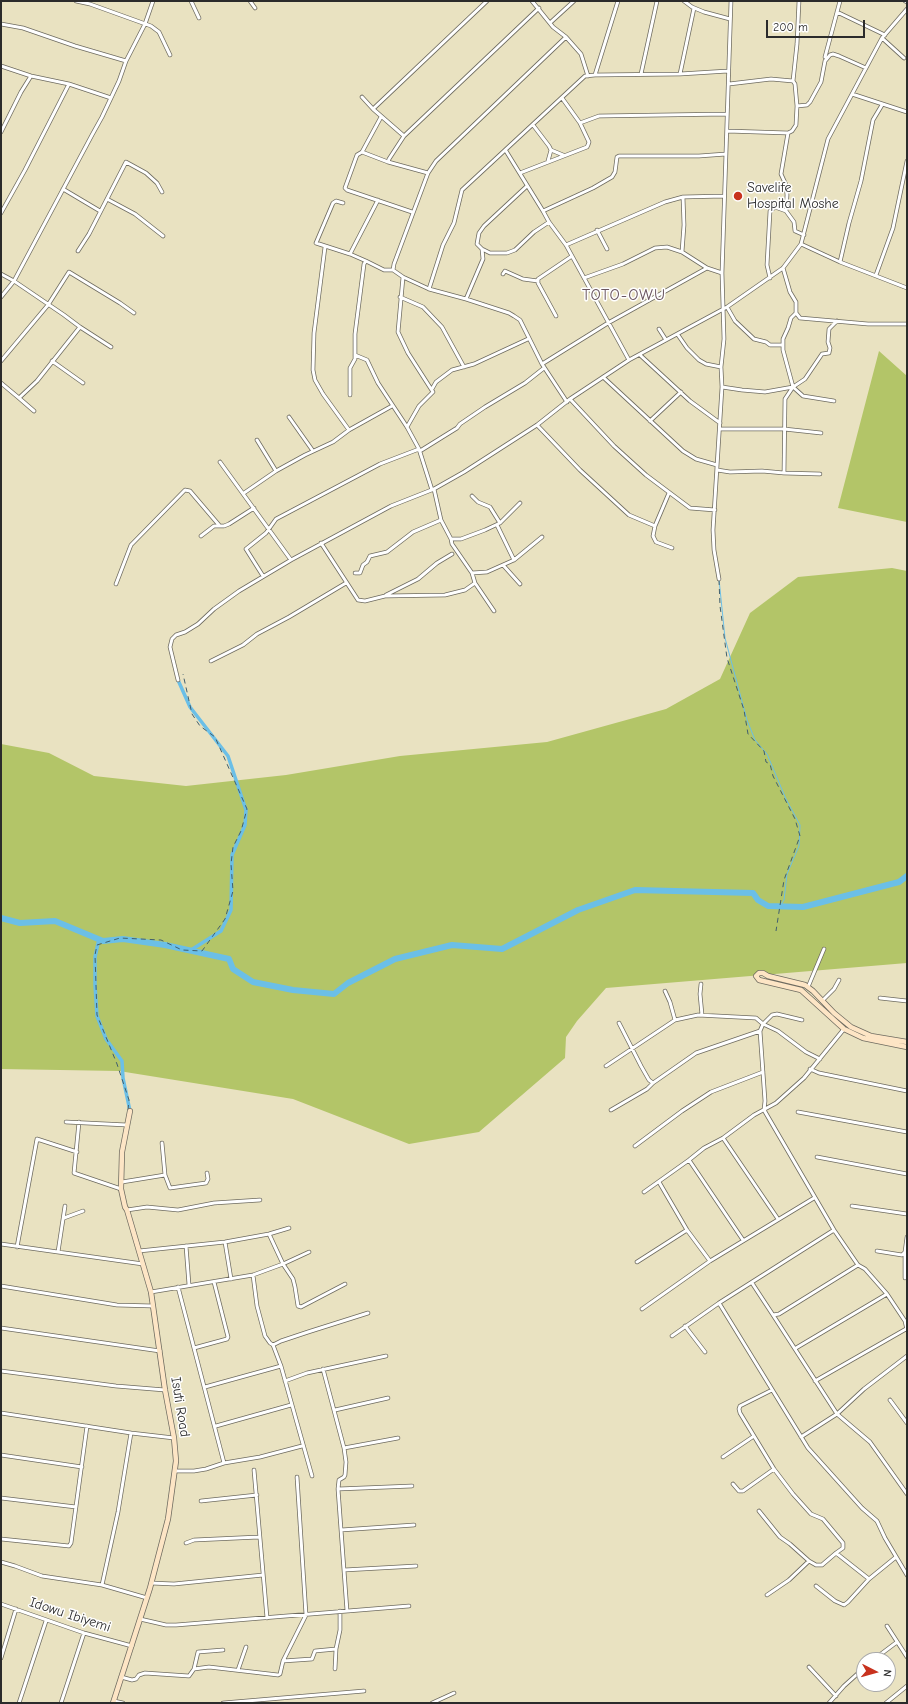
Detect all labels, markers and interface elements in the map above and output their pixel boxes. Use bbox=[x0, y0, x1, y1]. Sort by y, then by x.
scale bar bbox=[768, 12, 867, 38]
text: 200 m bbox=[773, 20, 808, 34]
place label: Savelife Hospital Moshe bbox=[747, 180, 839, 212]
marker: Savelife Hospital Moshe bbox=[732, 190, 744, 202]
district label: TOTO-OWU bbox=[582, 285, 666, 305]
street label: Isuti Road bbox=[167, 1376, 193, 1438]
street label: Idowu Ibiyemi bbox=[27, 1594, 113, 1636]
north arrow bbox=[856, 1652, 896, 1692]
text: N bbox=[881, 1669, 894, 1677]

